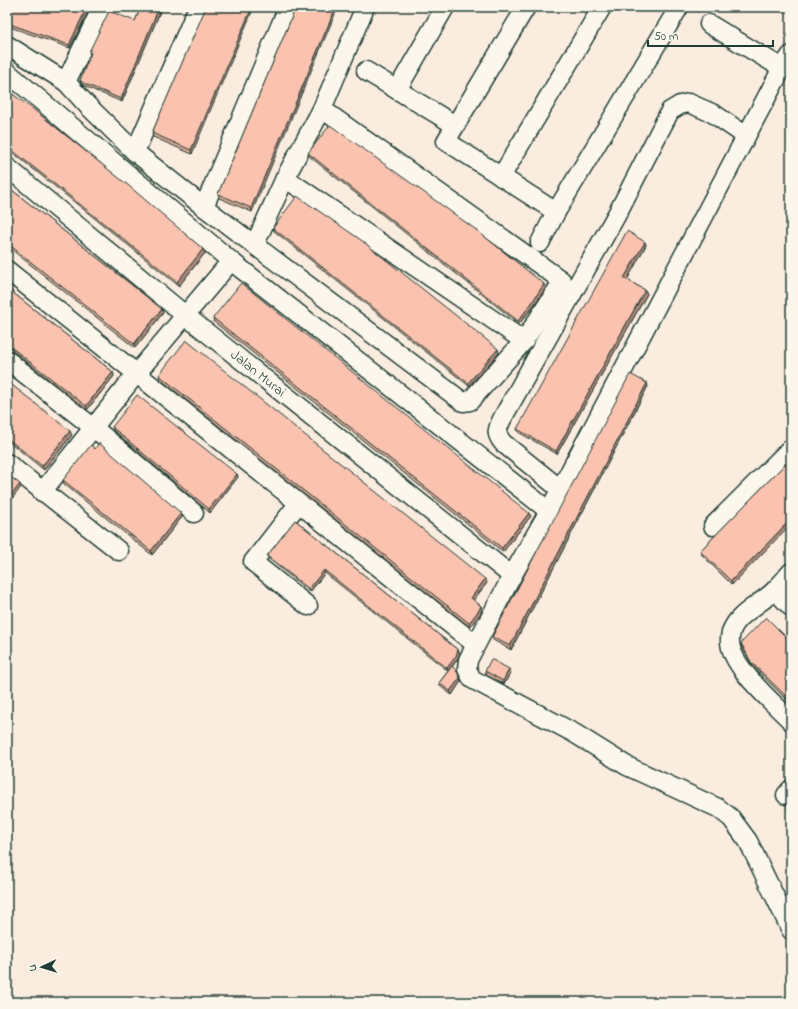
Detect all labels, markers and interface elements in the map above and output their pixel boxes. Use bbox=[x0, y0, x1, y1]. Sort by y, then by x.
scale bar bbox=[648, 22, 773, 48]
text: 50 m bbox=[654, 28, 678, 46]
street label: Jalan Murai bbox=[226, 345, 290, 402]
north arrow bbox=[22, 947, 62, 987]
text: U bbox=[25, 964, 41, 972]

